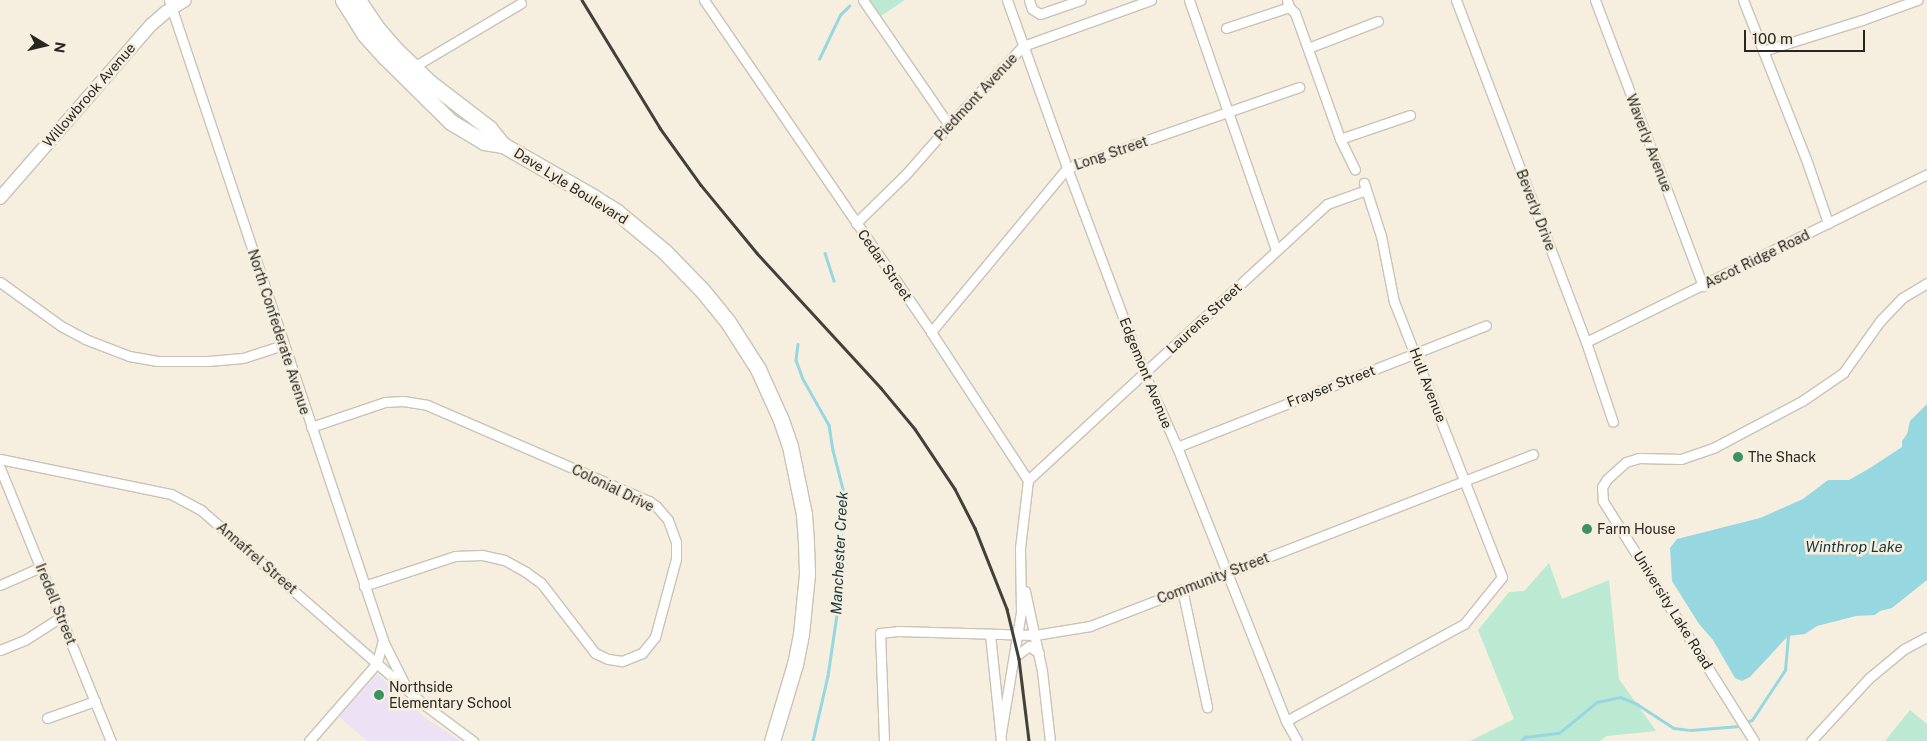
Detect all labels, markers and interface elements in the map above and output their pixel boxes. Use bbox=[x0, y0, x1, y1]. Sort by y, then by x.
north arrow bbox=[20, 20, 70, 70]
scale bar bbox=[1747, 20, 1868, 52]
text: 100 m bbox=[1752, 30, 1793, 47]
street label: Willowbrook Avenue bbox=[39, 40, 139, 150]
text: N bbox=[51, 41, 69, 54]
street label: Piedmont Avenue bbox=[931, 50, 1021, 144]
street label: Waverly Avenue bbox=[1623, 92, 1675, 194]
street label: Long Street bbox=[1072, 133, 1150, 173]
street label: Dave Lyle Boulevard bbox=[511, 144, 631, 228]
street label: Beverly Drive bbox=[1513, 167, 1559, 253]
street label: Cedar Street bbox=[854, 226, 916, 304]
street label: Ascot Ridge Road bbox=[1702, 226, 1812, 292]
street label: North Confederate Avenue bbox=[244, 247, 314, 417]
street label: Laurens Street bbox=[1163, 279, 1245, 357]
street label: Edgemont Avenue bbox=[1116, 315, 1176, 431]
street label: Hull Avenue bbox=[1406, 345, 1450, 425]
street label: Frayser Street bbox=[1284, 361, 1378, 411]
place label: The Shack bbox=[1748, 449, 1816, 465]
marker: The Shack bbox=[1732, 451, 1744, 463]
street label: Colonial Drive bbox=[569, 461, 657, 515]
water label: Manchester Creek bbox=[827, 491, 851, 615]
street label: Annafrel Street bbox=[213, 519, 301, 597]
place label: Farm House bbox=[1597, 521, 1676, 537]
marker: Farm House bbox=[1581, 523, 1593, 535]
water label: Winthrop Lake bbox=[1805, 538, 1903, 556]
street label: University Lake Road bbox=[1630, 548, 1716, 672]
street label: Community Street bbox=[1155, 549, 1271, 607]
street label: Iredell Street bbox=[32, 561, 80, 647]
place label: Northside Elementary School bbox=[389, 679, 512, 712]
marker: Northside Elementary School bbox=[373, 689, 385, 701]

